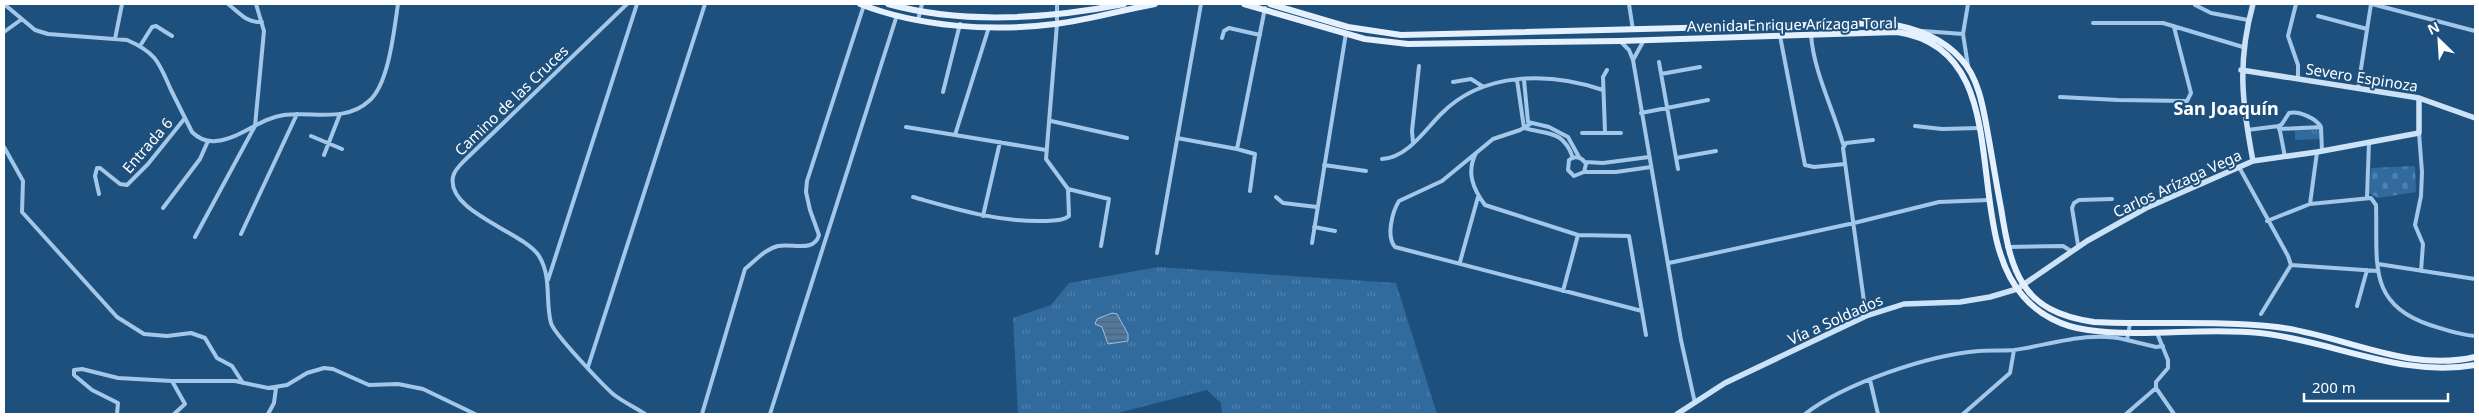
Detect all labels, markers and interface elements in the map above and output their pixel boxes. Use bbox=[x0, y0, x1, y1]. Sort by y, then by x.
street label: Avenida Enrique Arízaga Toral bbox=[1687, 12, 1897, 36]
north arrow bbox=[2414, 15, 2464, 65]
text: N bbox=[2424, 17, 2442, 39]
street label: Camino de las Cruces bbox=[450, 40, 572, 160]
street label: Severo Espinoza bbox=[2304, 58, 2420, 96]
district label: San Joaquín bbox=[2173, 96, 2279, 120]
street label: Entrada 6 bbox=[117, 113, 177, 177]
street label: Carlos Arízaga Vega bbox=[2110, 144, 2244, 222]
street label: Vía a Soldados bbox=[1784, 289, 1886, 349]
scale bar bbox=[2304, 370, 2448, 402]
text: 200 m bbox=[2312, 377, 2356, 397]

